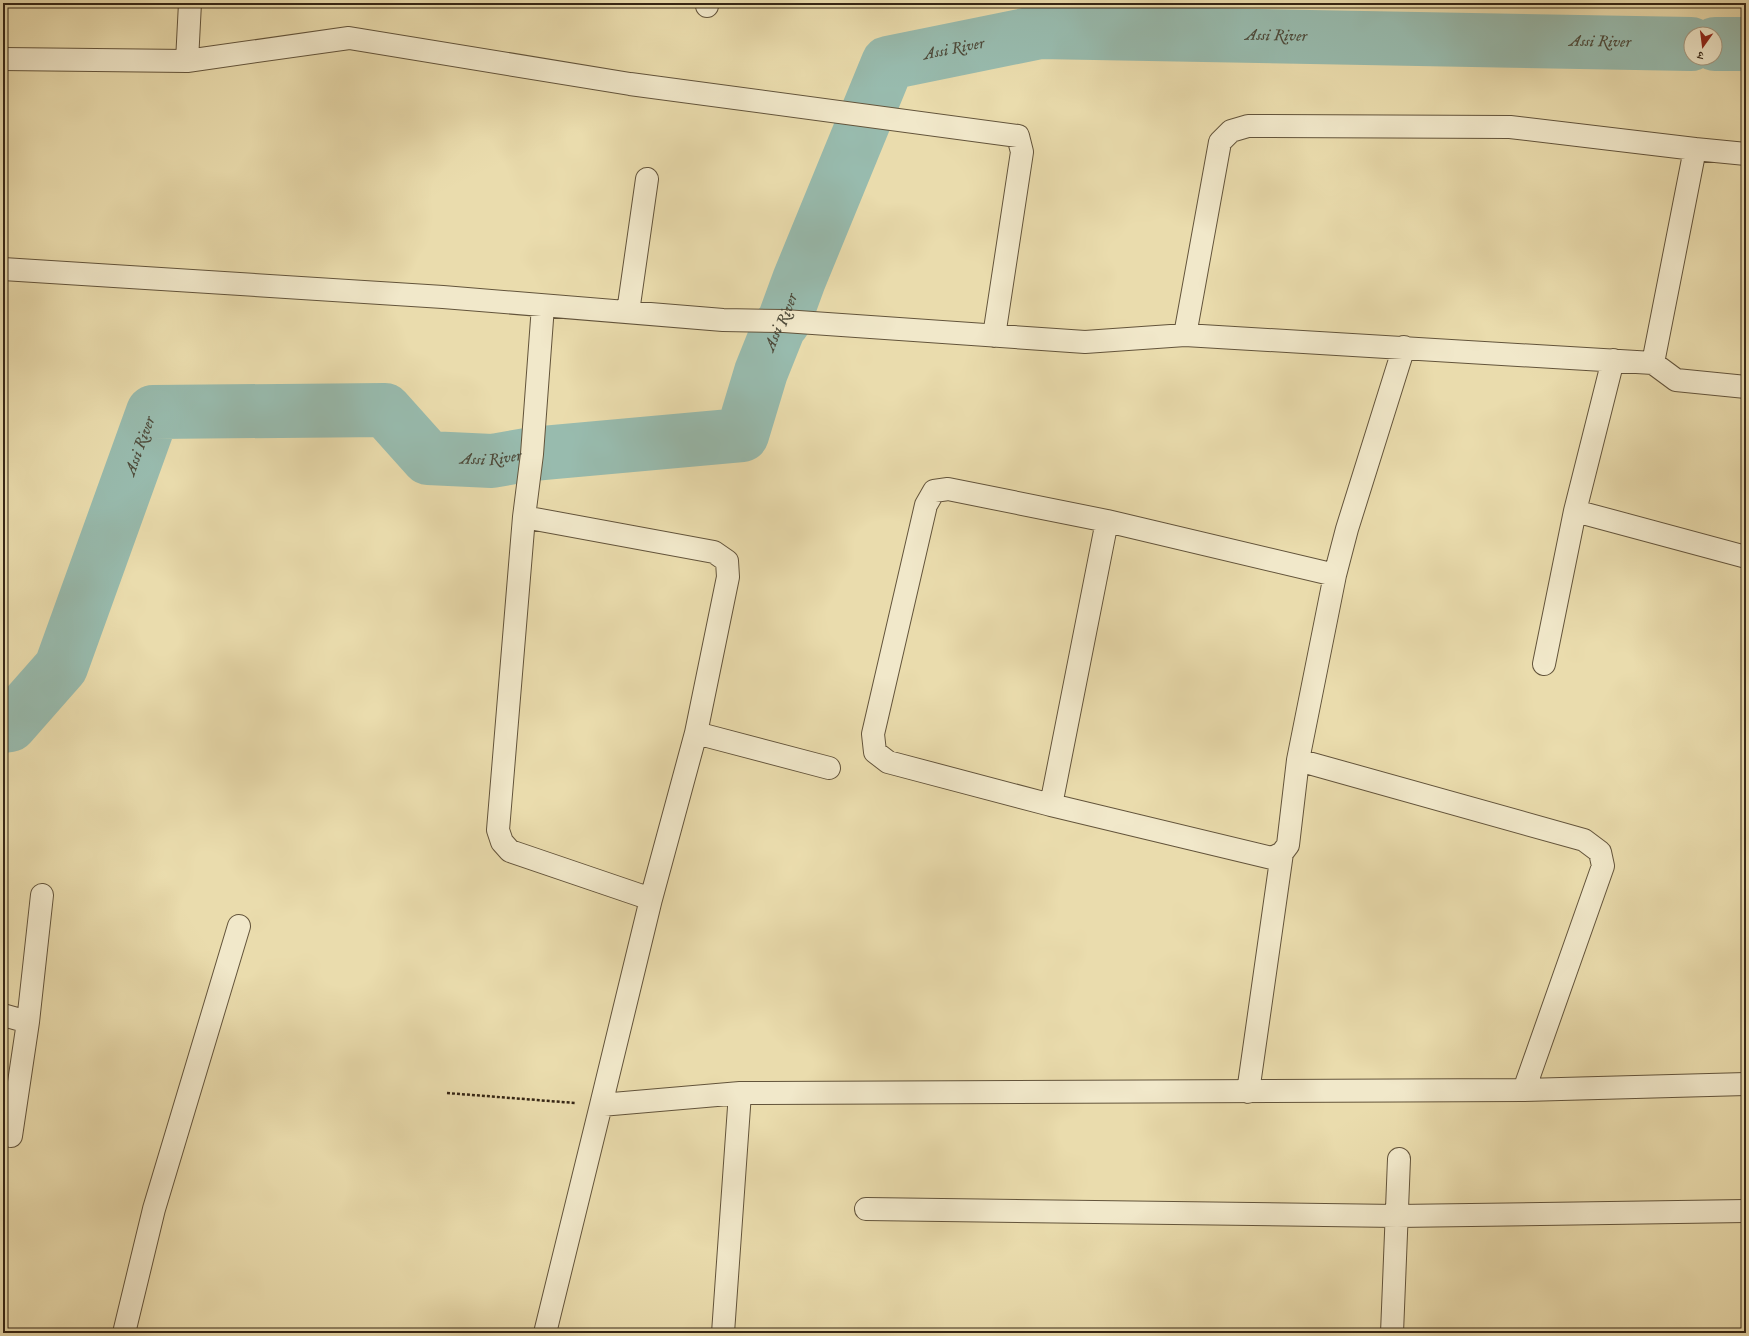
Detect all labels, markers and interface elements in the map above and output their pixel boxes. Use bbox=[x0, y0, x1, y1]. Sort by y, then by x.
water label: Assi River bbox=[1243, 26, 1309, 47]
north arrow bbox=[1683, 26, 1723, 66]
water label: Assi River bbox=[1567, 32, 1633, 53]
water label: Assi River bbox=[920, 33, 988, 66]
text: उ bbox=[1695, 47, 1706, 62]
water label: Assi River bbox=[760, 289, 804, 356]
water label: Assi River bbox=[120, 412, 161, 481]
water label: Assi River bbox=[458, 446, 525, 471]

